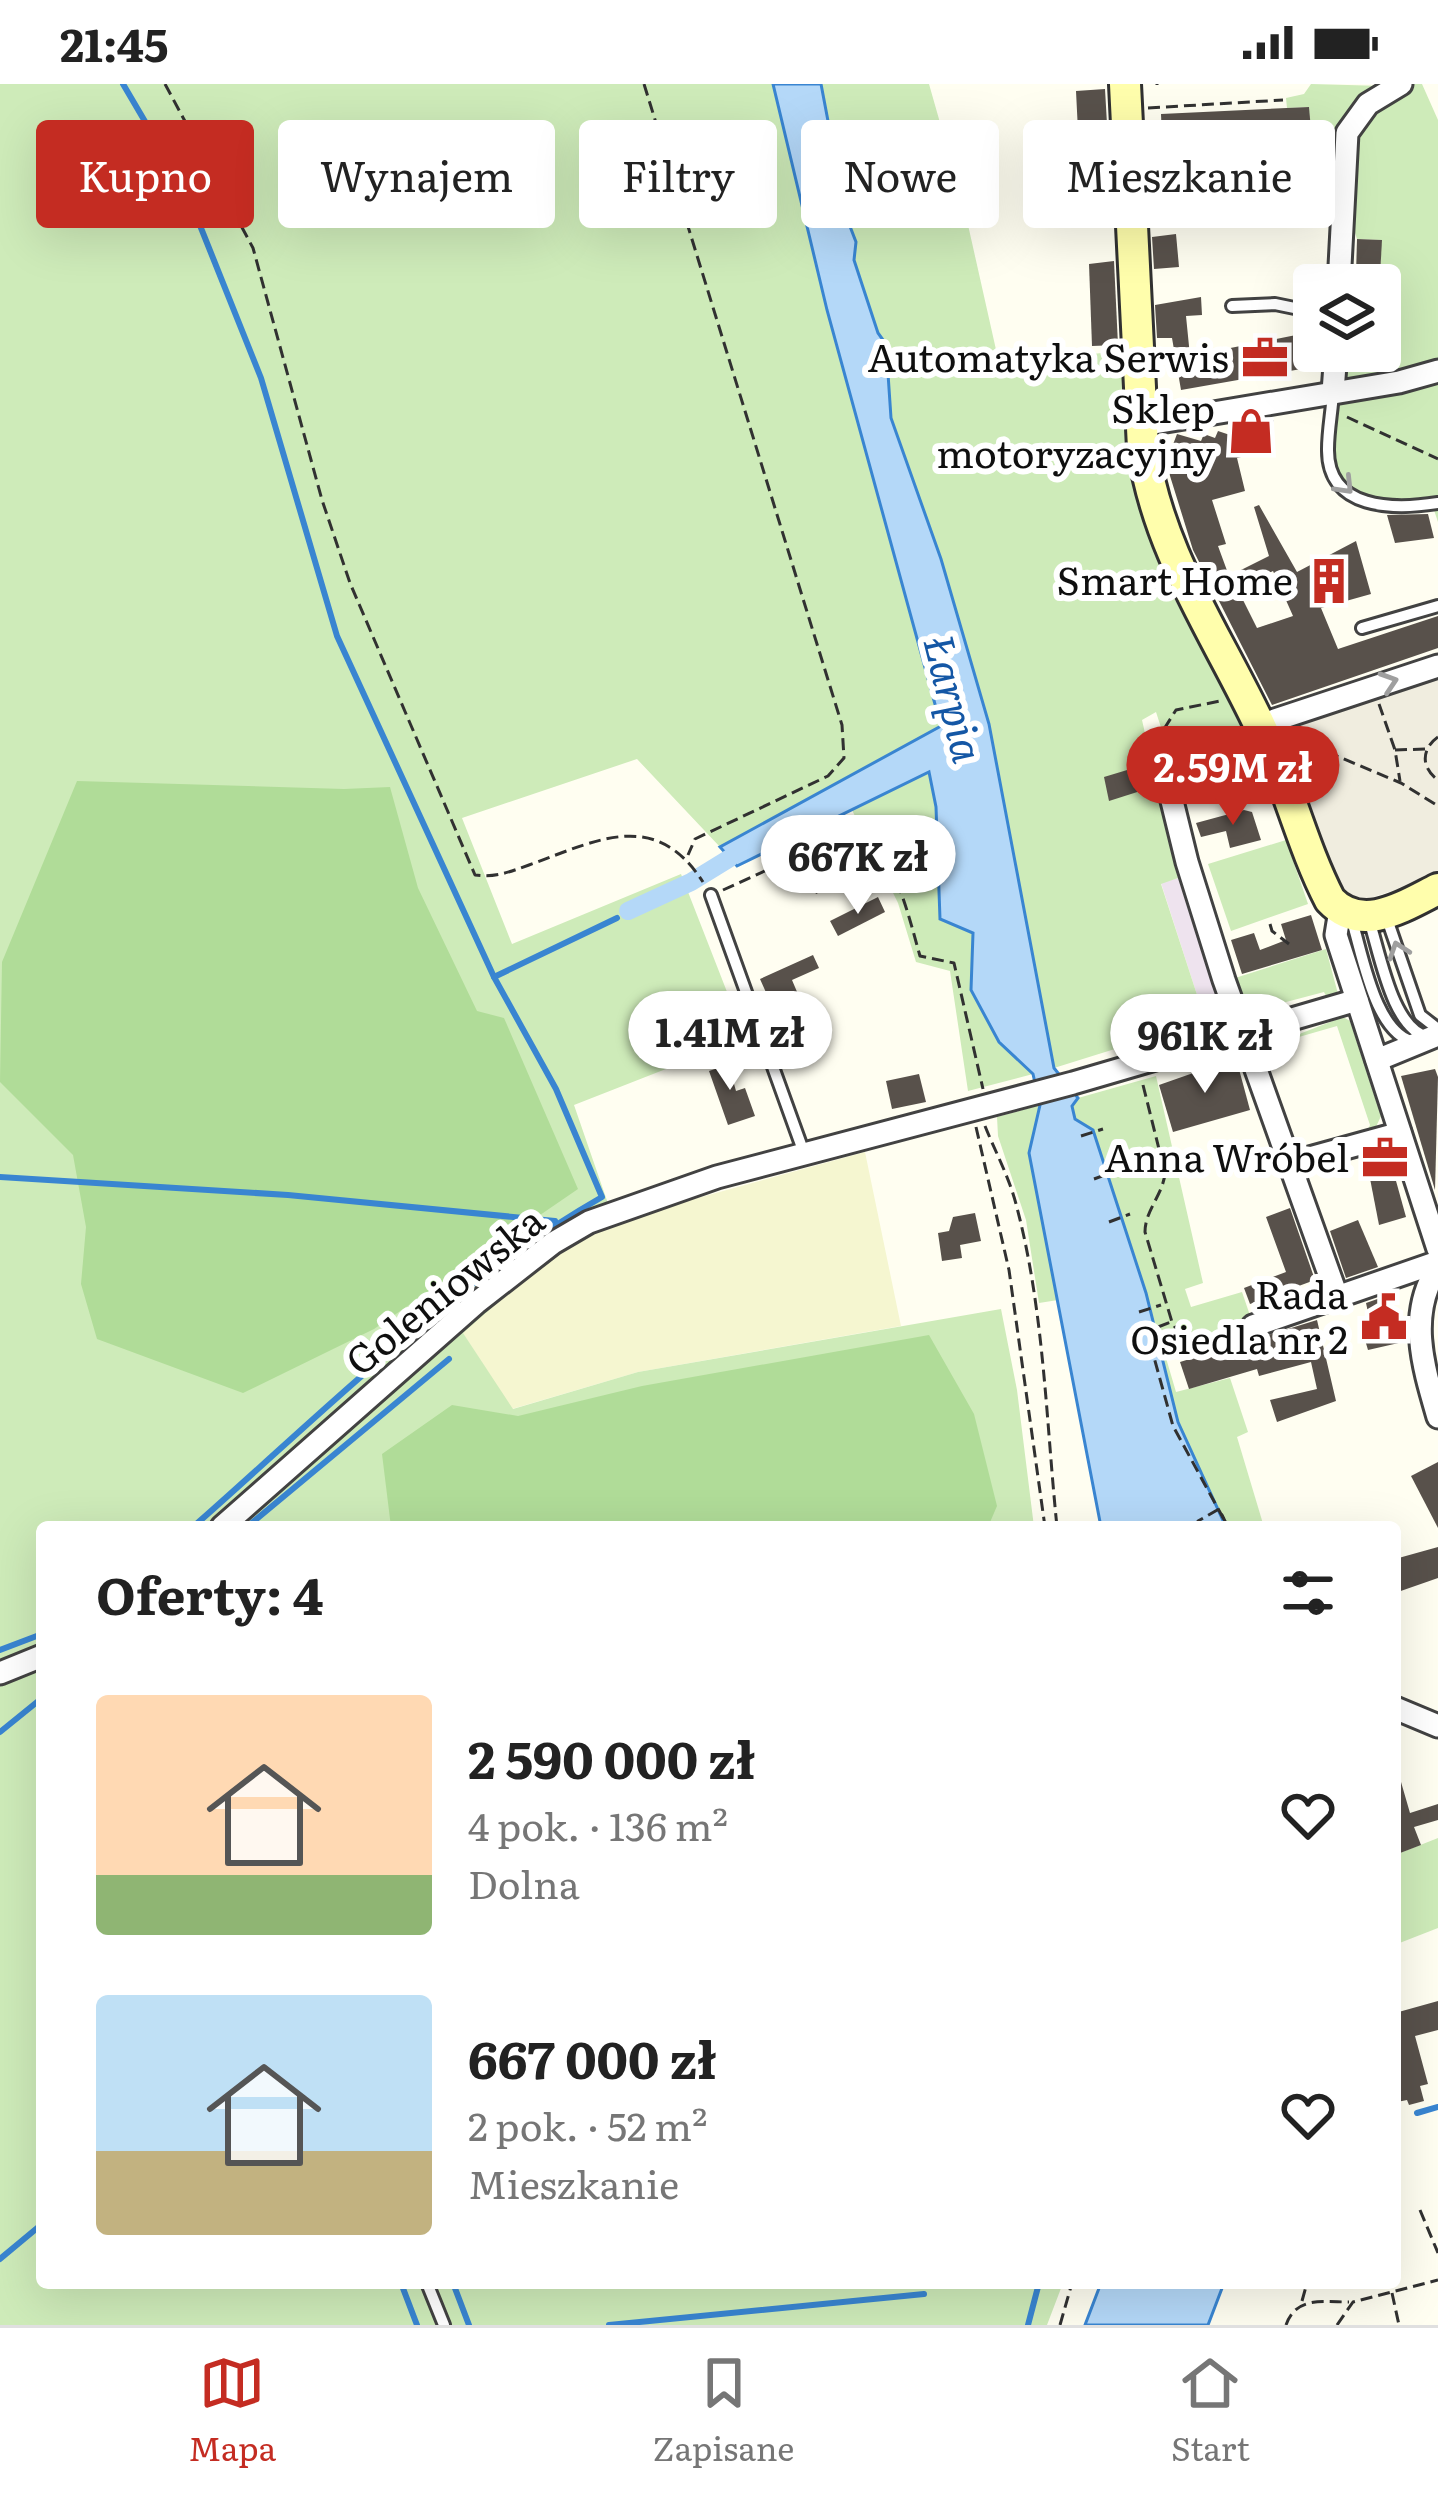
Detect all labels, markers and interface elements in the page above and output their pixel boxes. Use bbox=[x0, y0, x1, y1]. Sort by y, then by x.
text: 21:45 bbox=[60, 9, 168, 76]
chip: Kupno bbox=[36, 120, 254, 228]
chip: Wynajem bbox=[278, 120, 555, 228]
chip: Filtry bbox=[579, 120, 777, 228]
chip: Nowe bbox=[801, 120, 999, 228]
chip: Mieszkanie bbox=[1023, 120, 1335, 228]
map controls bbox=[1293, 264, 1401, 372]
button: layers bbox=[1293, 264, 1401, 372]
place label: Automatyka Serwis bbox=[867, 326, 1229, 384]
office icon: Automatyka Serwis bbox=[1240, 333, 1290, 383]
place label: Sklep motoryzacyjny bbox=[936, 377, 1216, 480]
shop icon: Sklep motoryzacyjny bbox=[1226, 406, 1276, 456]
one-way arrow bbox=[1331, 471, 1353, 493]
place label: Smart Home bbox=[1057, 549, 1293, 607]
building icon: Smart Home bbox=[1304, 556, 1354, 606]
water label: Łarpia bbox=[910, 628, 1002, 768]
one-way arrow bbox=[1378, 672, 1399, 697]
pin: 2.59M zł bbox=[1109, 726, 1357, 828]
text: 2.59M zł bbox=[1153, 736, 1313, 794]
pin: 667K zł bbox=[747, 815, 969, 917]
text: 667K zł bbox=[788, 825, 928, 883]
one-way arrow bbox=[1387, 940, 1412, 961]
pin: 1.41M zł bbox=[606, 991, 854, 1093]
pin: 961K zł bbox=[1094, 994, 1316, 1096]
text: 1.41M zł bbox=[655, 1001, 805, 1059]
text: 961K zł bbox=[1137, 1004, 1273, 1062]
place label: Anna Wróbel bbox=[1104, 1126, 1349, 1184]
office icon: Anna Wróbel bbox=[1360, 1133, 1410, 1183]
street label: Goleniowska bbox=[331, 1190, 555, 1387]
place label: Rada Osiedla nr 2 bbox=[1130, 1263, 1348, 1366]
public building icon: Rada Osiedla nr 2 bbox=[1359, 1292, 1409, 1342]
text: Oferty: 4 bbox=[96, 1555, 324, 1631]
icon: filters bbox=[1275, 1560, 1341, 1626]
text: 2 590 000 zł bbox=[468, 1719, 755, 1795]
icon: home bbox=[192, 1743, 336, 1887]
icon: heart bbox=[1275, 1782, 1341, 1848]
text: 4 pok. · 136 m² bbox=[468, 1795, 728, 1853]
text: Dolna bbox=[468, 1853, 580, 1911]
text: 667 000 zł bbox=[468, 2019, 716, 2095]
icon: home bbox=[192, 2043, 336, 2187]
icon: heart bbox=[1275, 2082, 1341, 2148]
text: 2 pok. · 52 m² bbox=[468, 2095, 708, 2153]
text: Mieszkanie bbox=[468, 2153, 679, 2211]
tab: Mapa bbox=[188, 2350, 276, 2471]
tab: Zapisane bbox=[653, 2350, 794, 2471]
tab: Start bbox=[1171, 2350, 1250, 2471]

